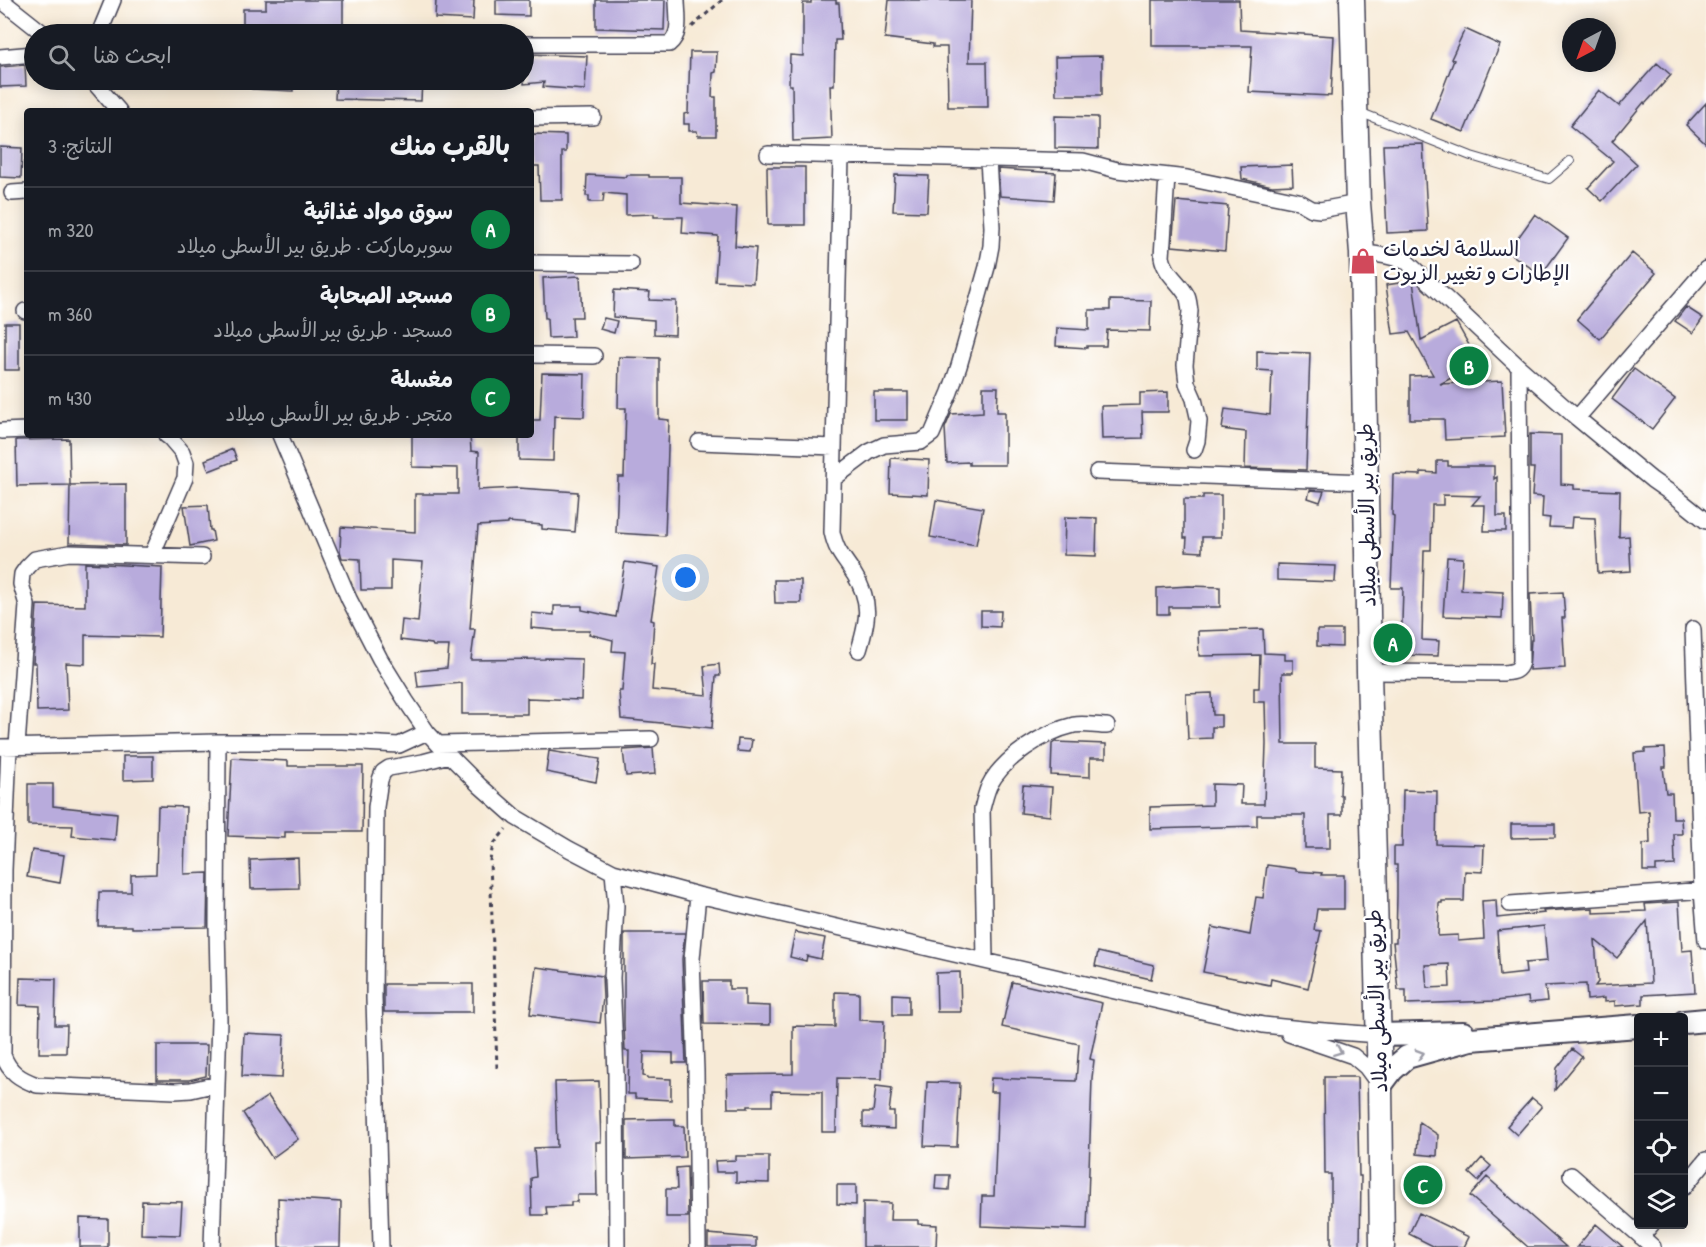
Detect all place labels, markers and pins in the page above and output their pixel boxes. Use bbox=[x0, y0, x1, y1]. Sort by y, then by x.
place label: السلامة لخدمات الإطارات و تغيير الزيوت bbox=[1383, 234, 1570, 287]
shop icon: السلامة لخدمات الإطارات و تغيير الزيوت bbox=[1348, 246, 1378, 276]
pin: B bbox=[1450, 344, 1488, 388]
pin: A bbox=[1374, 620, 1412, 666]
pin: C bbox=[1404, 1162, 1442, 1208]

